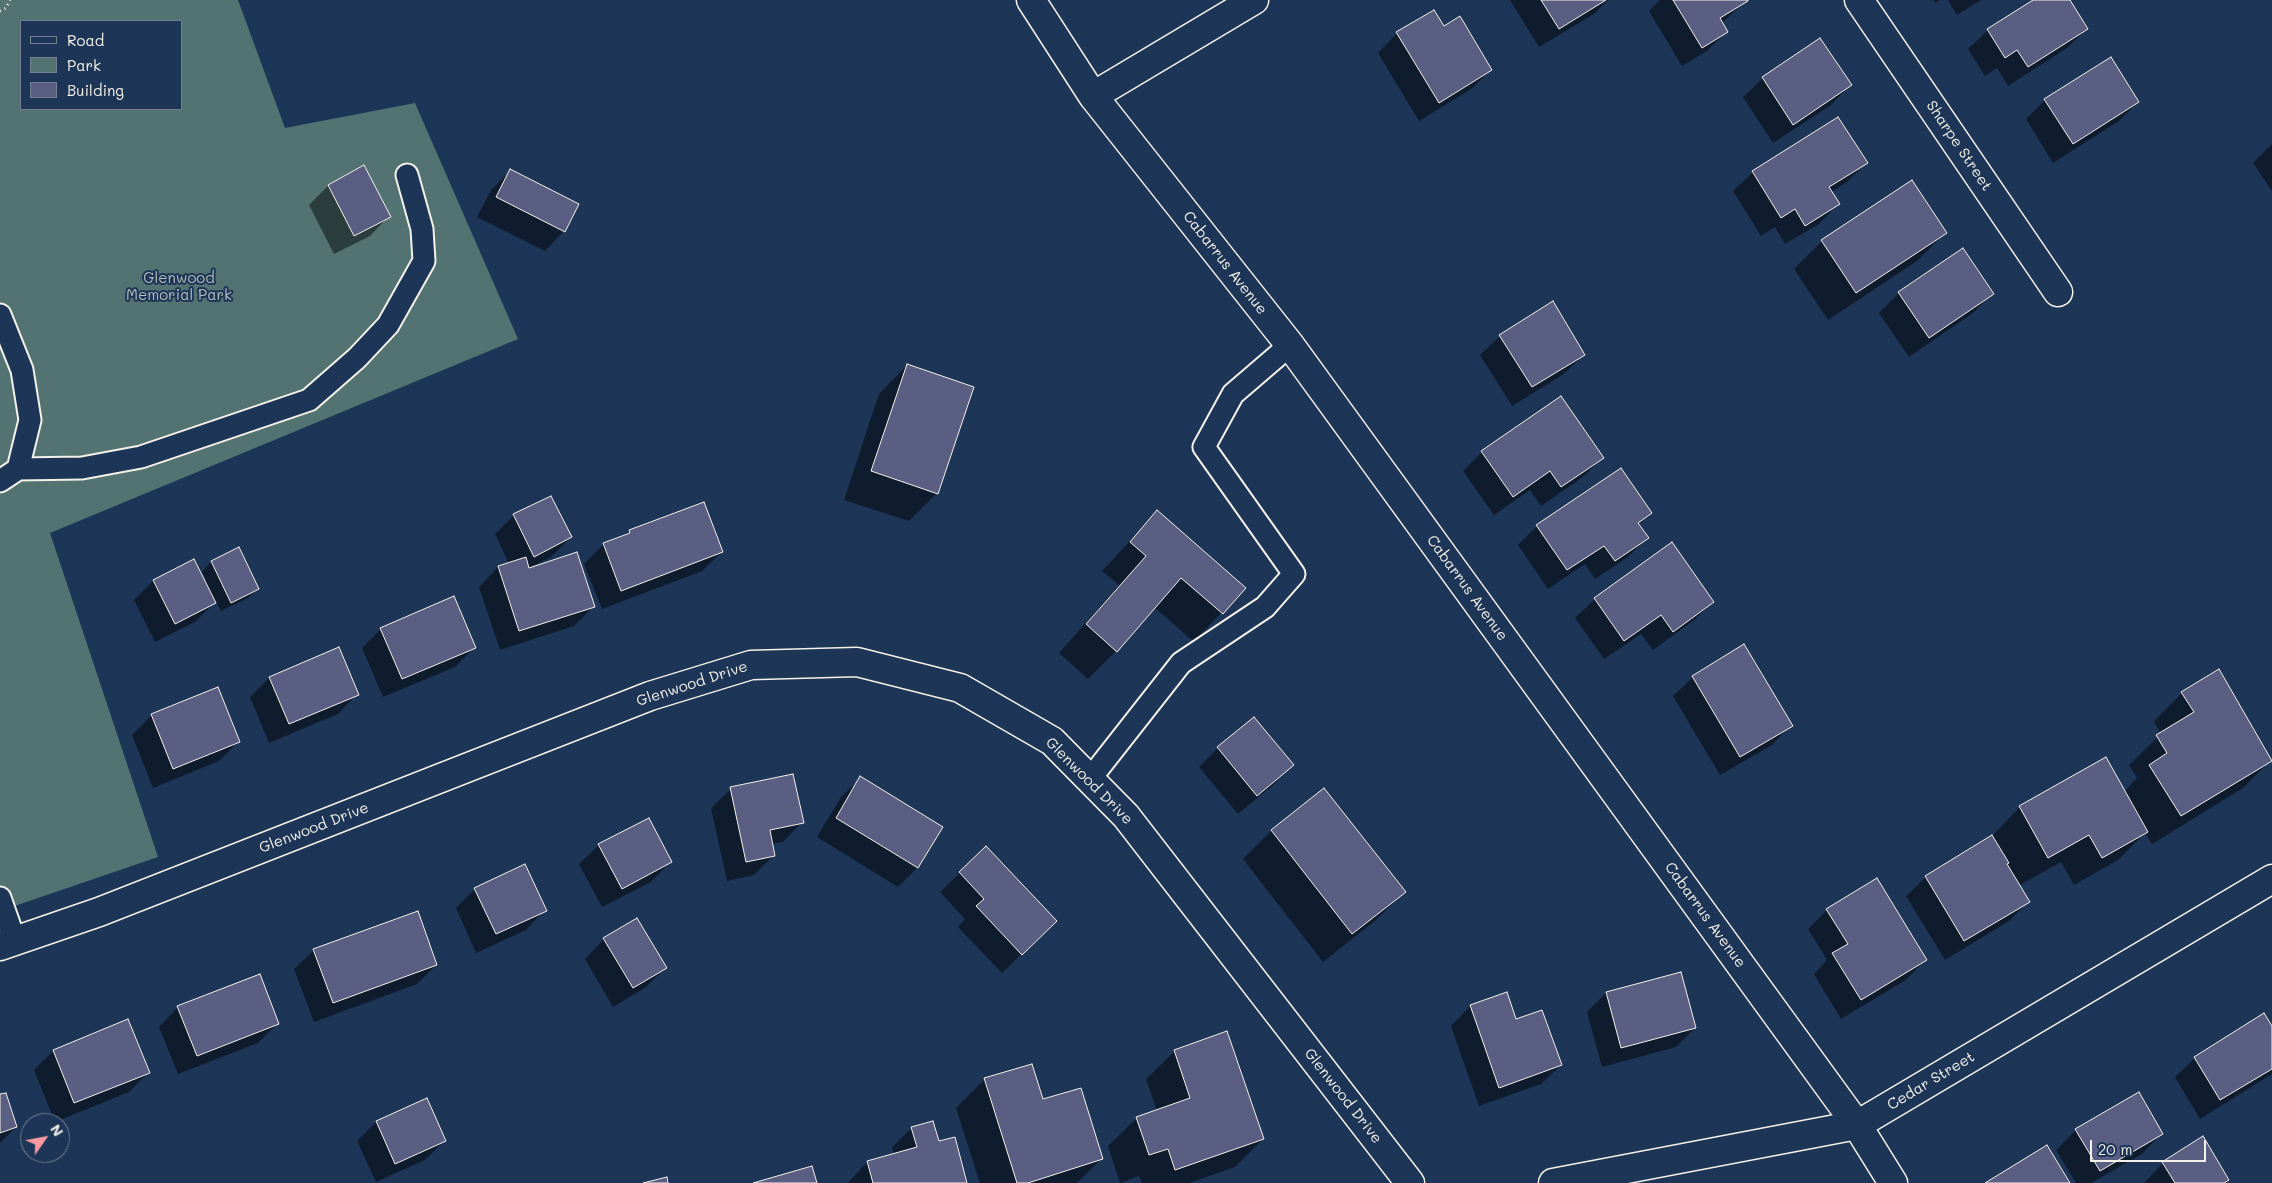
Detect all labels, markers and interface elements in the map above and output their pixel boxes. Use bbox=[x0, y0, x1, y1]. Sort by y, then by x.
legend bbox=[20, 20, 182, 110]
text: Road bbox=[67, 30, 104, 50]
text: Park bbox=[67, 55, 101, 75]
text: Building bbox=[67, 80, 124, 100]
street label: Sharpe Street bbox=[1922, 97, 1996, 195]
street label: Cabarrus Avenue bbox=[1179, 208, 1271, 318]
park label: Glenwood Memorial Park bbox=[126, 269, 232, 304]
street label: Cabarrus Avenue bbox=[1423, 532, 1511, 644]
street label: Glenwood Drive bbox=[634, 658, 750, 710]
street label: Glenwood Drive bbox=[1042, 734, 1136, 828]
street label: Glenwood Drive bbox=[257, 799, 371, 857]
street label: Cabarrus Avenue bbox=[1661, 859, 1749, 971]
street label: Glenwood Drive bbox=[1300, 1045, 1386, 1147]
street label: Cedar Street bbox=[1884, 1048, 1978, 1114]
north arrow bbox=[20, 1113, 70, 1163]
text: N bbox=[46, 1120, 68, 1140]
scale bar bbox=[2092, 1130, 2208, 1162]
text: 20 m bbox=[2098, 1139, 2132, 1159]

